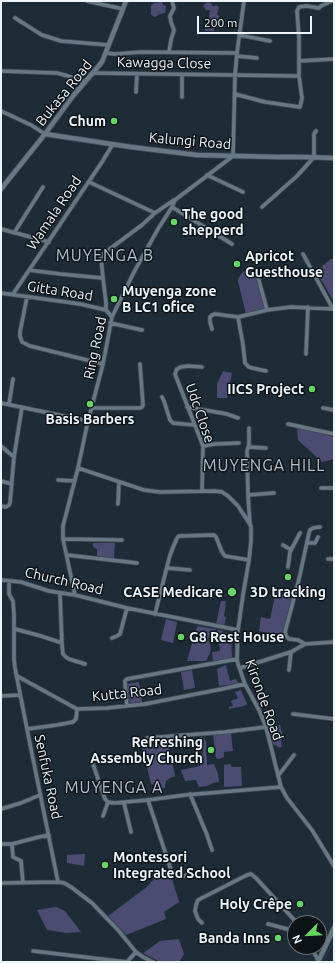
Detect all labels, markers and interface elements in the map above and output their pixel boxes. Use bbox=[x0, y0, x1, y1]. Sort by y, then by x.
scale bar bbox=[199, 8, 314, 34]
text: 200 m bbox=[204, 16, 237, 29]
street label: Kawagga Close bbox=[117, 54, 211, 72]
street label: Bukasa Road bbox=[32, 57, 96, 129]
place label: Chum bbox=[69, 113, 106, 129]
marker: Chum bbox=[109, 116, 119, 126]
street label: Kalungi Road bbox=[148, 129, 232, 153]
street label: Wamala Road bbox=[23, 173, 85, 253]
place label: The good shepperd bbox=[182, 206, 244, 238]
marker: The good shepperd bbox=[169, 217, 179, 227]
district label: MUYENGA B bbox=[56, 246, 154, 266]
place label: Apricot Guesthouse bbox=[245, 248, 323, 280]
marker: Apricot Guesthouse bbox=[232, 259, 242, 269]
street label: Gitta Road bbox=[26, 278, 94, 304]
place label: Muyenga zone B LC1 ofice bbox=[122, 283, 217, 316]
marker: Muyenga zone B LC1 ofice bbox=[109, 294, 119, 304]
street label: Ring Road bbox=[80, 315, 110, 381]
street label: Udc Close bbox=[182, 381, 218, 445]
place label: IICS Project bbox=[227, 381, 304, 397]
marker: IICS Project bbox=[307, 384, 317, 394]
marker: Basis Barbers bbox=[85, 399, 95, 409]
place label: Basis Barbers bbox=[46, 411, 134, 427]
district label: MUYENGA HILL bbox=[203, 456, 325, 476]
street label: Church Road bbox=[23, 564, 105, 598]
marker: 3D tracking bbox=[283, 572, 293, 582]
place label: CASE Medicare bbox=[123, 584, 223, 600]
place label: 3D tracking bbox=[250, 584, 326, 600]
marker: CASE Medicare bbox=[226, 586, 238, 598]
place label: G8 Rest House bbox=[189, 629, 284, 645]
marker: G8 Rest House bbox=[176, 632, 186, 642]
street label: Kironde Road bbox=[242, 657, 286, 743]
street label: Kutta Road bbox=[91, 681, 163, 705]
street label: Senfuka Road bbox=[31, 733, 65, 821]
place label: Refreshing Assembly Church bbox=[90, 734, 203, 766]
marker: Refreshing Assembly Church bbox=[206, 745, 216, 755]
district label: MUYENGA A bbox=[65, 778, 163, 798]
place label: Montessori Integrated School bbox=[113, 849, 230, 882]
marker: Montessori Integrated School bbox=[100, 860, 110, 870]
place label: Holy Crêpe bbox=[219, 896, 292, 912]
marker: Holy Crêpe bbox=[295, 899, 305, 909]
north arrow bbox=[287, 915, 327, 955]
place label: Banda Inns bbox=[198, 930, 270, 946]
marker: Banda Inns bbox=[273, 933, 283, 943]
text: N bbox=[290, 933, 304, 946]

